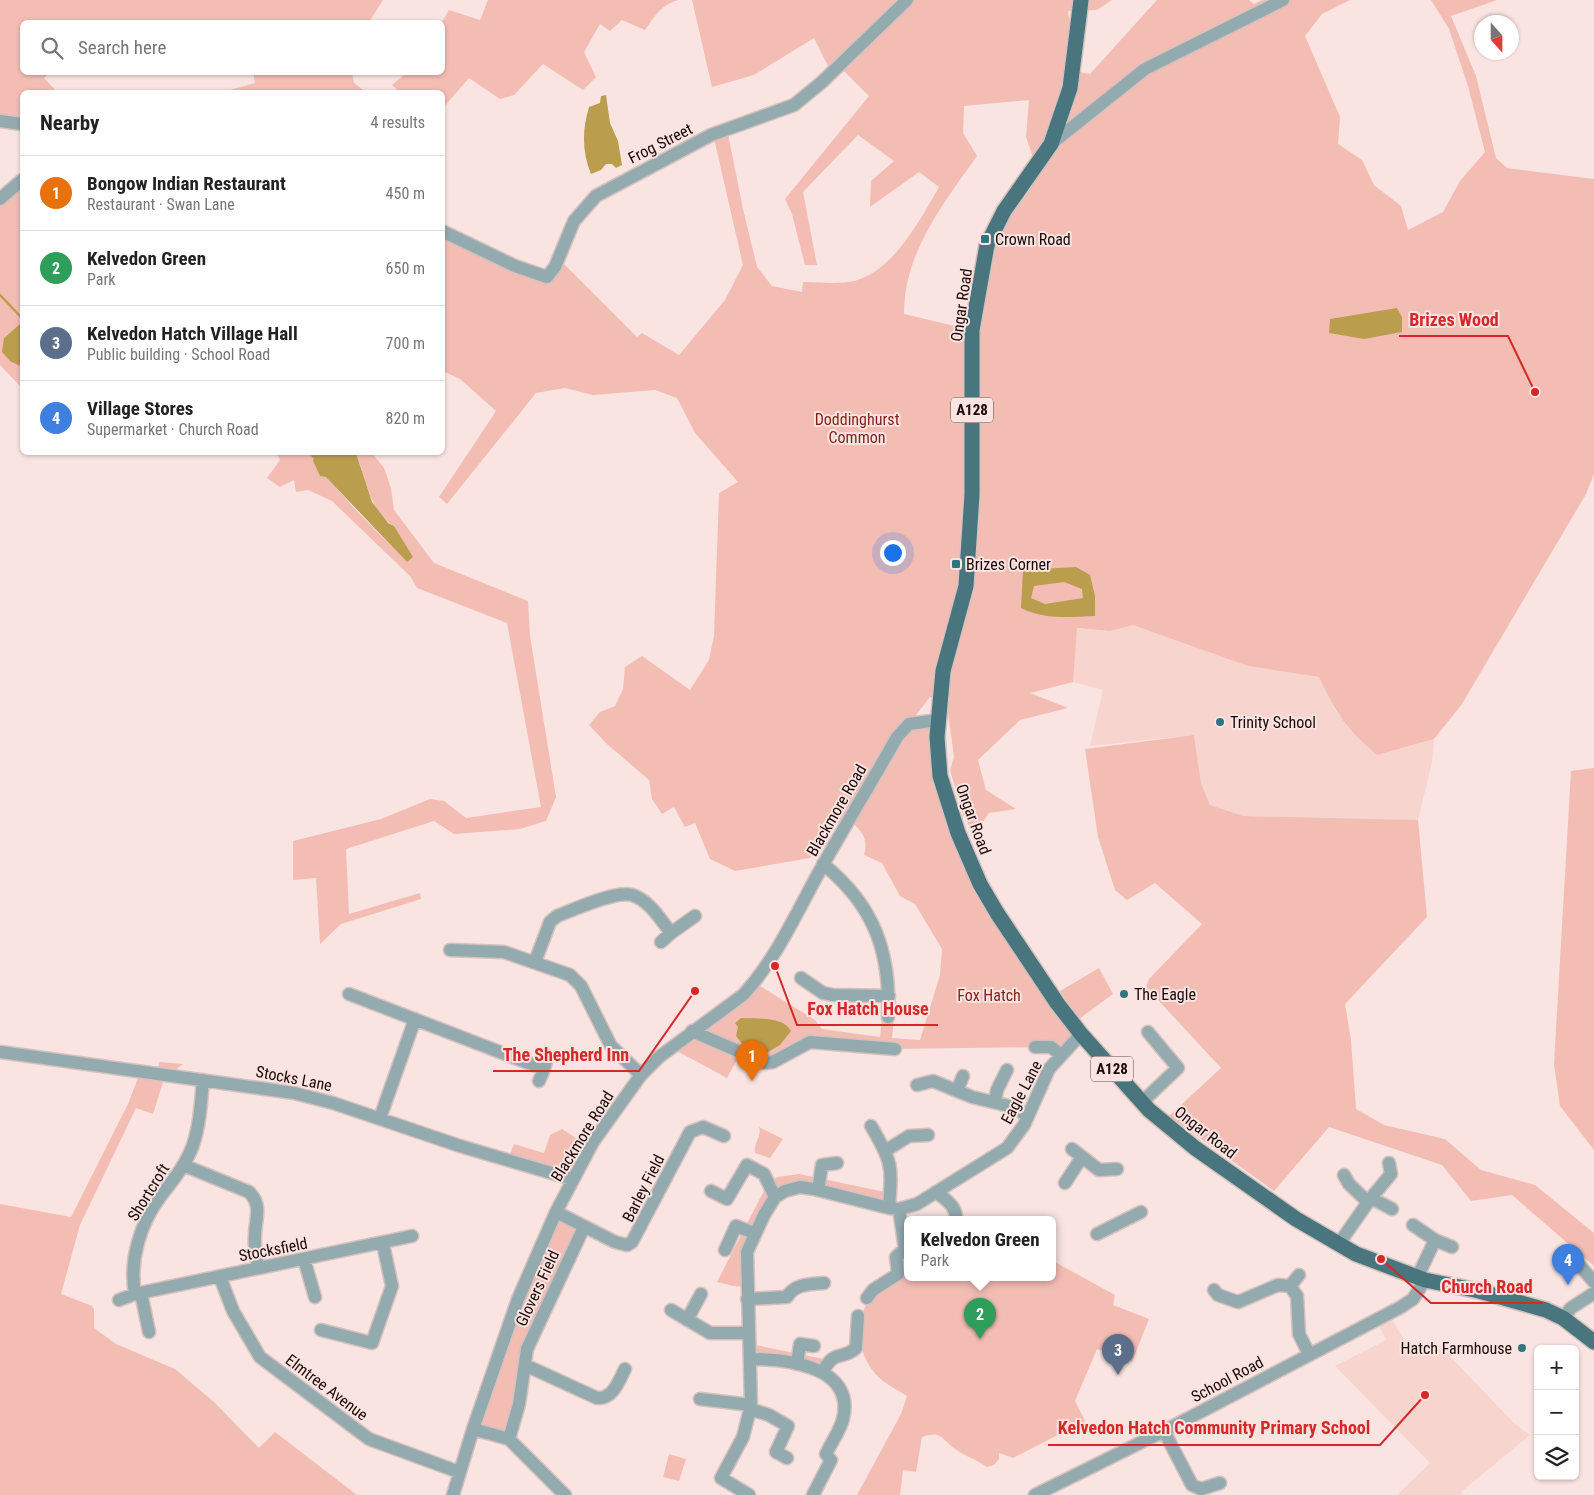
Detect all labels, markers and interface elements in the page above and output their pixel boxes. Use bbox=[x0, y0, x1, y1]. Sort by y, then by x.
north arrow bbox=[1474, 15, 1519, 60]
search box bbox=[20, 20, 445, 75]
icon: search bbox=[38, 34, 66, 62]
text: Search here bbox=[78, 36, 166, 59]
text: Nearby bbox=[40, 111, 99, 135]
text: 4 results bbox=[370, 113, 425, 132]
street label: Frog Street bbox=[625, 119, 696, 168]
text: Bongow Indian Restaurant bbox=[87, 172, 286, 195]
text: 1 bbox=[52, 184, 60, 203]
text: 450 m bbox=[386, 184, 425, 203]
text: Restaurant · Swan Lane bbox=[87, 195, 235, 214]
place label: Crown Road bbox=[995, 230, 1071, 249]
marker: Crown Road bbox=[979, 233, 991, 245]
text: Kelvedon Green bbox=[87, 247, 206, 270]
text: 2 bbox=[52, 259, 60, 278]
text: 650 m bbox=[386, 259, 425, 278]
street label: Ongar Road bbox=[947, 267, 976, 343]
text: Park bbox=[87, 270, 116, 289]
callout: Brizes Wood bbox=[1399, 303, 1508, 336]
text: Brizes Wood bbox=[1409, 309, 1499, 330]
text: Kelvedon Hatch Village Hall bbox=[87, 322, 298, 345]
text: 3 bbox=[52, 334, 60, 353]
text: 700 m bbox=[386, 334, 425, 353]
text: Public building · School Road bbox=[87, 345, 270, 364]
text: Village Stores bbox=[87, 397, 193, 420]
road number: A128 bbox=[951, 398, 993, 422]
text: 4 bbox=[52, 409, 60, 428]
text: 820 m bbox=[386, 409, 425, 428]
park label: Doddinghurst Common bbox=[815, 410, 900, 447]
text: Supermarket · Church Road bbox=[87, 420, 259, 439]
your location bbox=[880, 540, 906, 566]
place label: Brizes Corner bbox=[966, 555, 1051, 574]
marker: Brizes Corner bbox=[950, 558, 962, 570]
place label: Trinity School bbox=[1230, 713, 1316, 732]
marker: Trinity School bbox=[1214, 716, 1226, 728]
street label: Blackmore Road bbox=[803, 761, 870, 860]
street label: Ongar Road bbox=[952, 781, 995, 857]
place label: The Eagle bbox=[1134, 985, 1196, 1004]
park label: Fox Hatch bbox=[957, 986, 1021, 1005]
marker: The Eagle bbox=[1118, 988, 1130, 1000]
callout: Fox Hatch House bbox=[797, 992, 938, 1025]
text: Fox Hatch House bbox=[807, 998, 929, 1019]
callout: The Shepherd Inn bbox=[493, 1038, 639, 1071]
pin: 1 bbox=[736, 1040, 768, 1081]
text: The Shepherd Inn bbox=[503, 1044, 629, 1065]
road number: A128 bbox=[1091, 1056, 1133, 1082]
street label: Eagle Lane bbox=[997, 1057, 1046, 1127]
street label: Stocks Lane bbox=[254, 1062, 334, 1095]
street label: Blackmore Road bbox=[547, 1088, 618, 1185]
street label: Ongar Road bbox=[1171, 1102, 1241, 1163]
street label: Barley Field bbox=[618, 1151, 669, 1225]
street label: Shortcroft bbox=[123, 1160, 174, 1224]
popup bbox=[904, 1216, 1056, 1281]
text: Kelvedon Green bbox=[920, 1228, 1040, 1251]
street label: Stocksfield bbox=[237, 1234, 309, 1265]
pin: 4 bbox=[1552, 1244, 1584, 1285]
street label: Glovers Field bbox=[512, 1247, 563, 1329]
text: Park bbox=[920, 1251, 949, 1270]
callout: Church Road bbox=[1431, 1270, 1543, 1303]
text: Church Road bbox=[1441, 1276, 1533, 1297]
pin: 2 bbox=[964, 1298, 996, 1339]
pin: 3 bbox=[1102, 1334, 1134, 1375]
place label: Hatch Farmhouse bbox=[1401, 1339, 1512, 1358]
marker: Hatch Farmhouse bbox=[1516, 1342, 1528, 1354]
map controls bbox=[1534, 1345, 1579, 1480]
button: + bbox=[1534, 1345, 1579, 1390]
street label: Elmtree Avenue bbox=[282, 1350, 371, 1424]
street label: School Road bbox=[1188, 1353, 1267, 1406]
button: − bbox=[1534, 1390, 1579, 1435]
callout: Kelvedon Hatch Community Primary School bbox=[1048, 1412, 1380, 1445]
text: Kelvedon Hatch Community Primary School bbox=[1058, 1417, 1370, 1438]
button: layers bbox=[1534, 1435, 1579, 1480]

